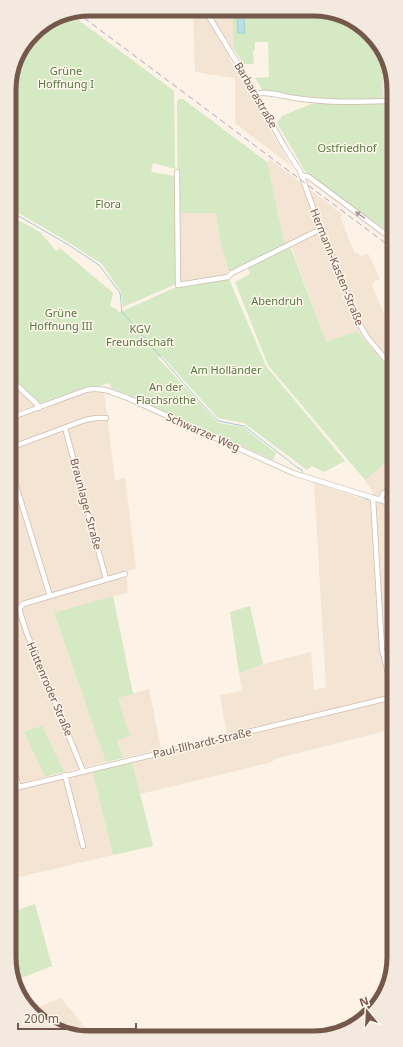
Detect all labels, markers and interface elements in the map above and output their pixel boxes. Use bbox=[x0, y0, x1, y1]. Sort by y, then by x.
street label: Barbarastraße bbox=[231, 59, 281, 131]
park label: Grüne Hoffnung I bbox=[38, 63, 94, 91]
park label: Ostfriedhof bbox=[317, 140, 378, 155]
park label: Flora bbox=[95, 196, 121, 211]
street label: Hermann-Kasten-Straße bbox=[307, 206, 368, 328]
one-way arrow bbox=[355, 211, 366, 219]
park label: Abendruh bbox=[251, 293, 303, 308]
park label: Grüne Hoffnung III bbox=[29, 305, 93, 333]
park label: KGV Freundschaft bbox=[106, 321, 174, 349]
park label: Am Holländer bbox=[190, 362, 262, 377]
park label: An der Flachsröthe bbox=[136, 379, 196, 407]
street label: Schwarzer Weg bbox=[164, 409, 242, 455]
street label: Braunlager Straße bbox=[67, 456, 106, 551]
street label: Hüttenroder Straße bbox=[24, 639, 77, 738]
street label: Paul-Illhardt-Straße bbox=[151, 724, 253, 761]
north arrow bbox=[347, 991, 387, 1031]
text: N bbox=[357, 992, 370, 1010]
scale bar bbox=[18, 1005, 136, 1031]
text: 200 m bbox=[24, 1010, 59, 1027]

